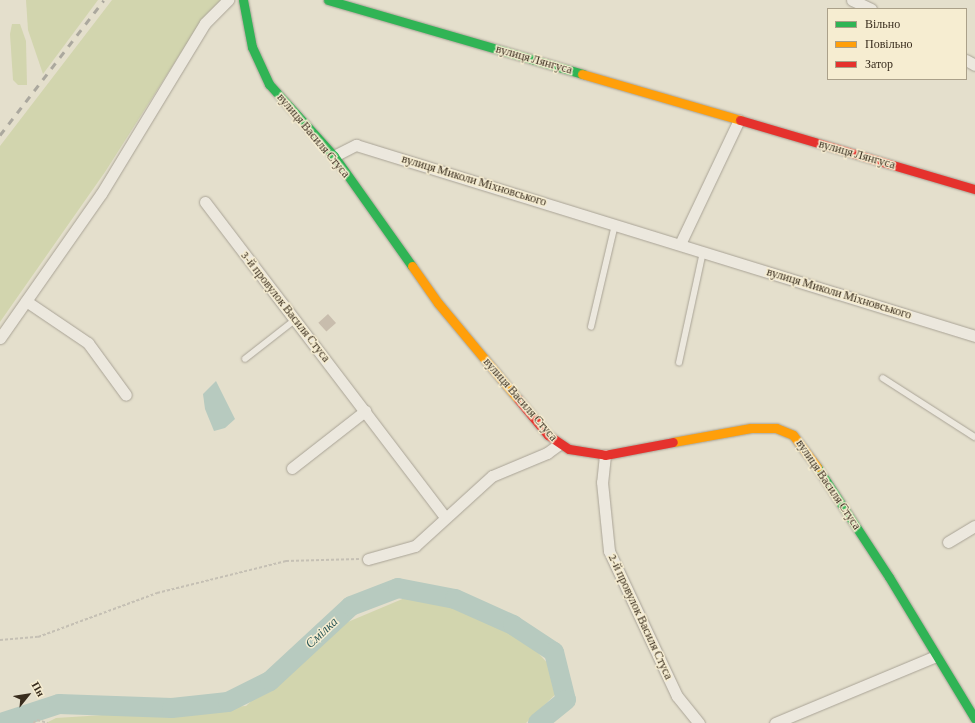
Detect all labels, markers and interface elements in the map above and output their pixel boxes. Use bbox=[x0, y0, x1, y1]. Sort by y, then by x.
legend bbox=[827, 8, 967, 80]
text: Вільно bbox=[865, 17, 900, 31]
text: Повільно bbox=[865, 37, 913, 51]
street label: вулиця Лянгуса bbox=[494, 42, 574, 78]
text: Затор bbox=[865, 57, 893, 71]
street label: вулиця Василя Стуса bbox=[273, 91, 353, 181]
street label: вулиця Лянгуса bbox=[817, 137, 897, 173]
street label: вулиця Миколи Міхновського bbox=[400, 152, 548, 210]
street label: 3-й провулок Василя Стуса bbox=[237, 249, 333, 365]
street label: вулиця Миколи Міхновського bbox=[765, 265, 913, 323]
street label: вулиця Василя Стуса bbox=[480, 355, 560, 445]
street label: вулиця Василя Стуса bbox=[792, 437, 864, 533]
street label: 2-й провулок Василя Стуса bbox=[605, 552, 675, 682]
water label: Смілка bbox=[303, 614, 341, 652]
north arrow bbox=[8, 675, 48, 715]
text: Пн bbox=[29, 680, 47, 698]

